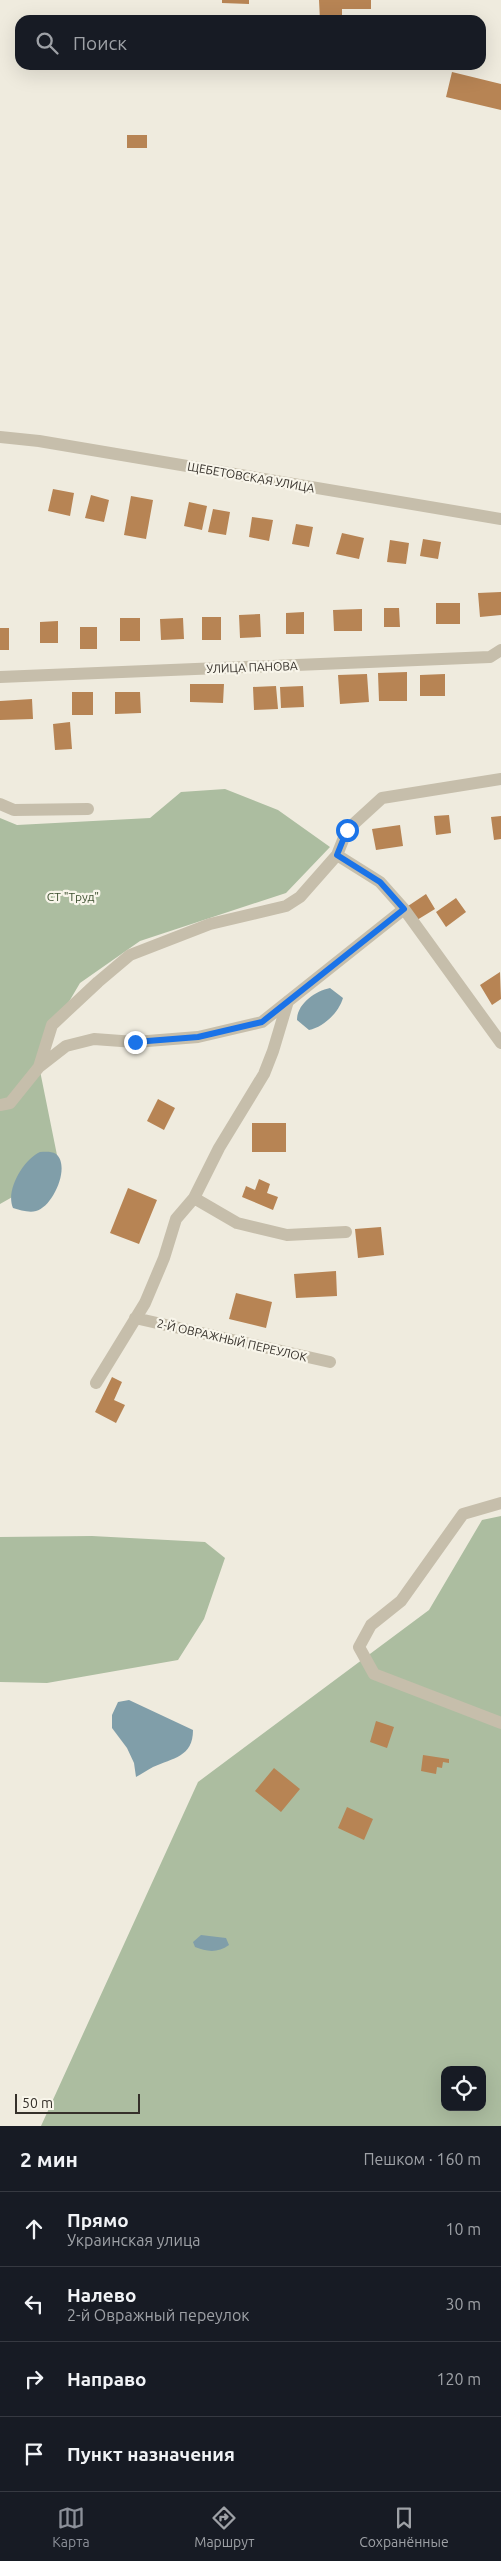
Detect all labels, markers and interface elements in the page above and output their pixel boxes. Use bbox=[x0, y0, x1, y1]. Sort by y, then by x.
search box bbox=[15, 15, 486, 70]
icon: search bbox=[33, 29, 61, 57]
text: Поиск bbox=[73, 32, 127, 54]
street label: ЩЕБЕТОВСКАЯ УЛИЦА bbox=[186, 459, 316, 495]
street label: УЛИЦА ПАНОВА bbox=[206, 659, 298, 675]
route start bbox=[336, 819, 359, 842]
park label: СТ "Труд" bbox=[47, 890, 99, 903]
route end bbox=[124, 1031, 147, 1054]
street label: 2-Й ОВРАЖНЫЙ ПЕРЕУЛОК bbox=[156, 1316, 309, 1364]
map controls bbox=[441, 2066, 486, 2111]
button: locate bbox=[441, 2066, 486, 2111]
scale bar bbox=[15, 2091, 140, 2114]
text: 50 m bbox=[22, 2095, 53, 2111]
text: 2 мин bbox=[20, 2147, 78, 2171]
text: Пешком · 160 m bbox=[363, 2150, 481, 2168]
text: Прямо bbox=[67, 2209, 129, 2231]
icon: ahead bbox=[20, 2215, 48, 2243]
text: 10 m bbox=[445, 2220, 481, 2238]
text: Украинская улица bbox=[67, 2231, 200, 2249]
text: Налево bbox=[67, 2284, 136, 2306]
icon: left bbox=[20, 2290, 48, 2318]
text: 30 m bbox=[445, 2295, 481, 2313]
text: 2-й Овражный переулок bbox=[67, 2306, 249, 2324]
icon: right bbox=[20, 2365, 48, 2393]
text: Направо bbox=[67, 2368, 147, 2390]
text: 120 m bbox=[436, 2370, 481, 2388]
icon: arrive bbox=[20, 2440, 48, 2468]
text: Пункт назначения bbox=[67, 2443, 235, 2465]
tab: Карта bbox=[52, 2504, 90, 2550]
tab: Маршрут bbox=[194, 2504, 255, 2550]
tab: Сохранённые bbox=[359, 2504, 449, 2550]

